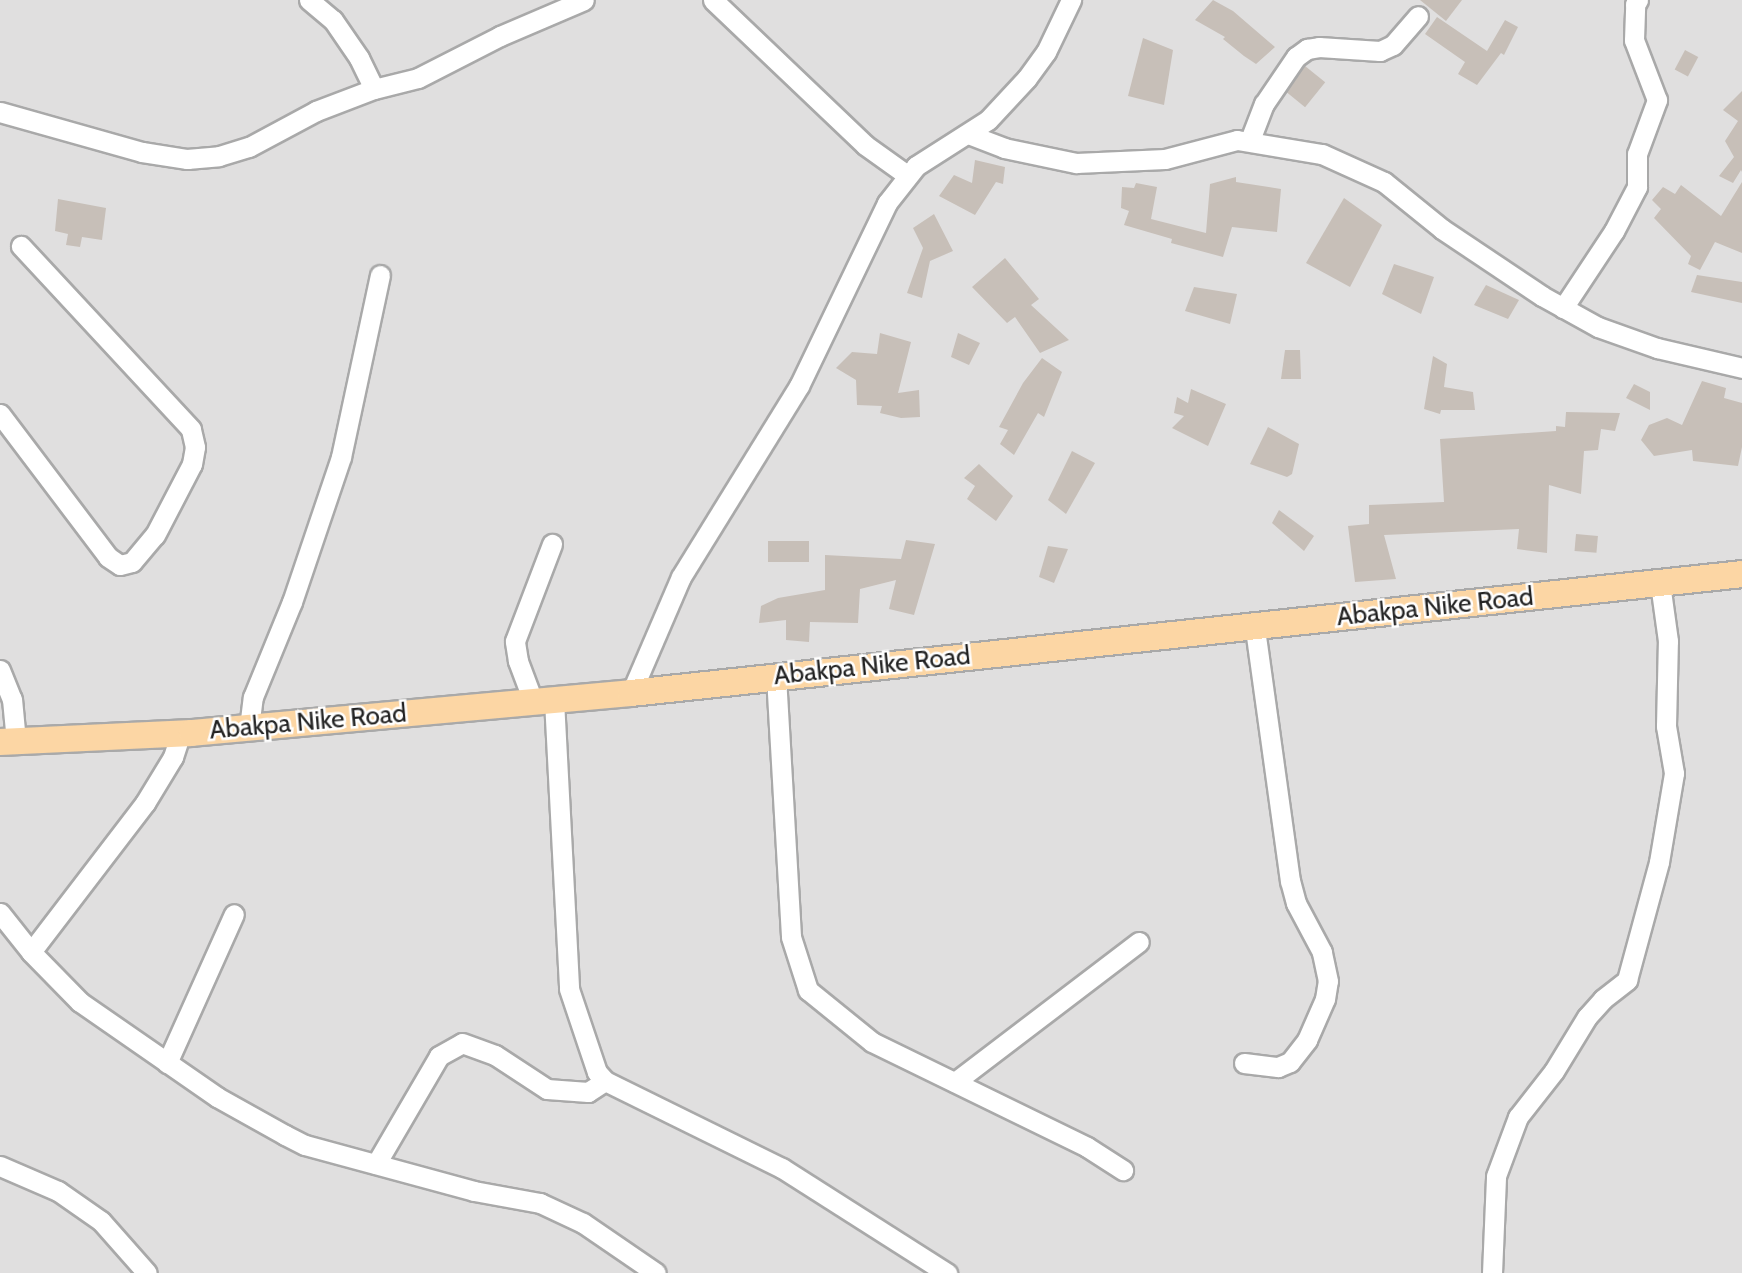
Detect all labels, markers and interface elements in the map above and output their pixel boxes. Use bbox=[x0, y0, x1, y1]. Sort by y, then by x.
street label: Abakpa Nike Road bbox=[1335, 581, 1535, 633]
street label: Abakpa Nike Road bbox=[772, 640, 972, 692]
street label: Abakpa Nike Road bbox=[208, 698, 408, 746]

